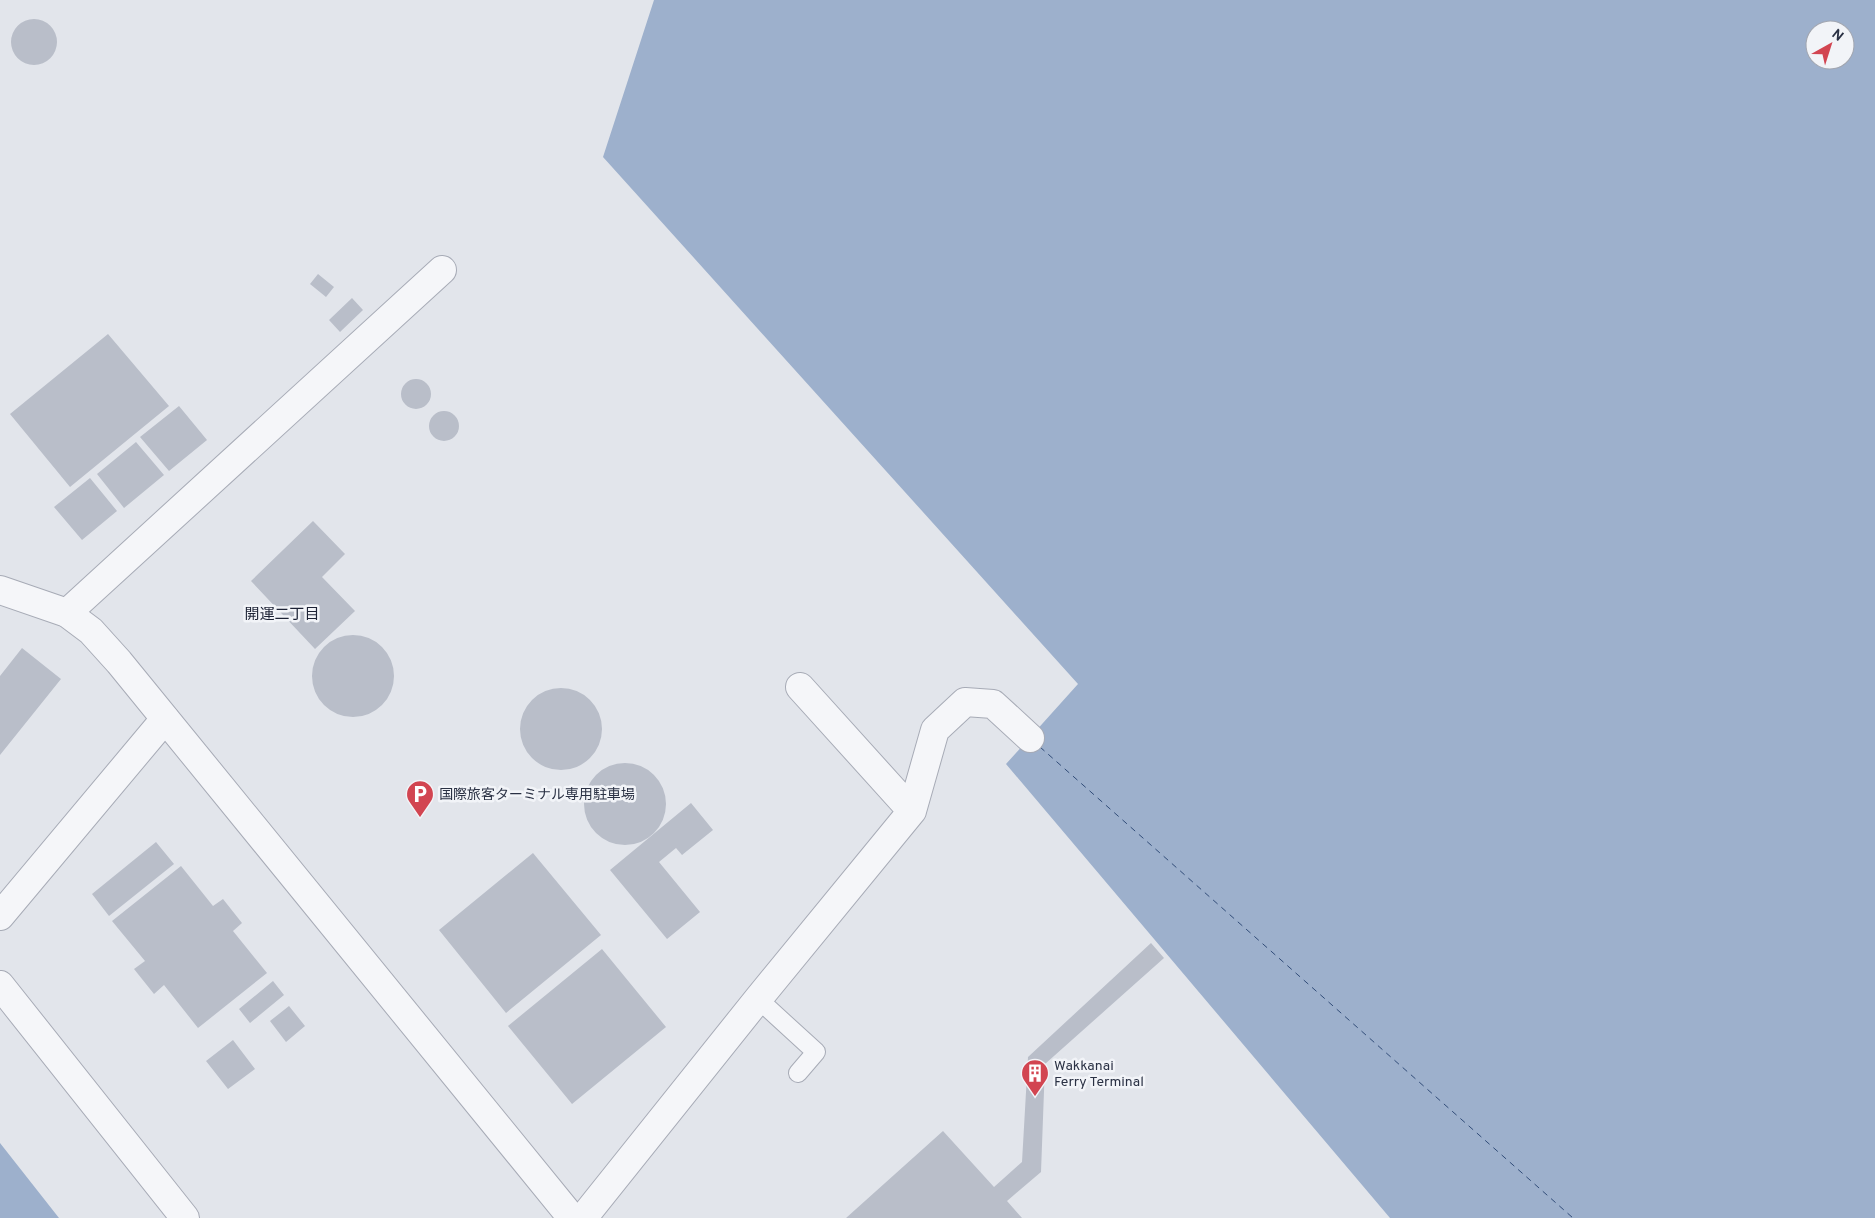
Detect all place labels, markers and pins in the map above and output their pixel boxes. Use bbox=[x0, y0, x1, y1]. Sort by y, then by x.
parking icon: 国際旅客ターミナル専用駐車場 bbox=[405, 779, 435, 818]
place label: 国際旅客ターミナル専用駐車場 bbox=[439, 786, 635, 804]
building icon: Wakkanai Ferry Terminal bbox=[1020, 1058, 1050, 1097]
place label: Wakkanai Ferry Terminal bbox=[1054, 1058, 1144, 1091]

